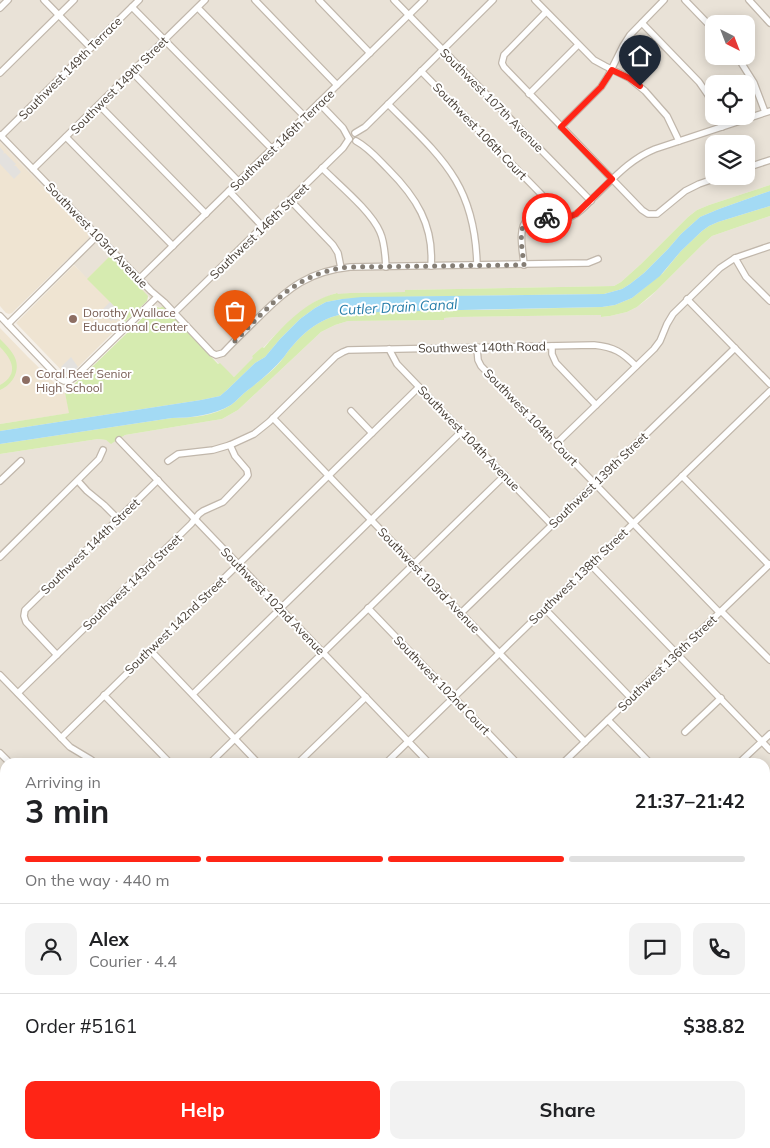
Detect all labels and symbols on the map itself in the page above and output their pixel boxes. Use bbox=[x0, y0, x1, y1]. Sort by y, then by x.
street label: Southwest 149th Terrace bbox=[15, 13, 125, 123]
north arrow bbox=[705, 15, 755, 65]
street label: Southwest 149th Street bbox=[67, 33, 171, 137]
pin bbox=[619, 35, 661, 86]
street label: Southwest 107th Avenue bbox=[437, 45, 547, 155]
street label: Southwest 106th Court bbox=[430, 79, 530, 183]
street label: Southwest 146th Terrace bbox=[227, 86, 337, 194]
street label: Southwest 103rd Avenue bbox=[43, 179, 151, 291]
street label: Southwest 146th Street bbox=[206, 180, 312, 282]
courier bbox=[522, 193, 572, 243]
pin bbox=[214, 290, 256, 341]
water label: Cutler Drain Canal bbox=[338, 295, 458, 319]
place label: Dorothy Wallace Educational Center bbox=[83, 305, 188, 334]
marker: Dorothy Wallace Educational Center bbox=[67, 313, 79, 325]
street label: Southwest 140th Road bbox=[418, 338, 546, 356]
street label: Southwest 104th Court bbox=[481, 365, 581, 469]
place label: Coral Reef Senior High School bbox=[36, 366, 132, 395]
marker: Coral Reef Senior High School bbox=[20, 374, 32, 386]
street label: Southwest 104th Avenue bbox=[415, 382, 523, 494]
street label: Southwest 139th Street bbox=[545, 429, 651, 531]
street label: Southwest 144th Street bbox=[37, 495, 143, 597]
street label: Southwest 103rd Avenue bbox=[375, 524, 483, 636]
street label: Southwest 138th Street bbox=[525, 525, 631, 627]
street label: Southwest 143rd Street bbox=[79, 531, 185, 633]
street label: Southwest 102nd Avenue bbox=[218, 544, 328, 658]
street label: Southwest 142nd Street bbox=[121, 573, 229, 677]
street label: Southwest 136th Street bbox=[614, 612, 720, 714]
street label: Southwest 102nd Court bbox=[391, 632, 493, 738]

